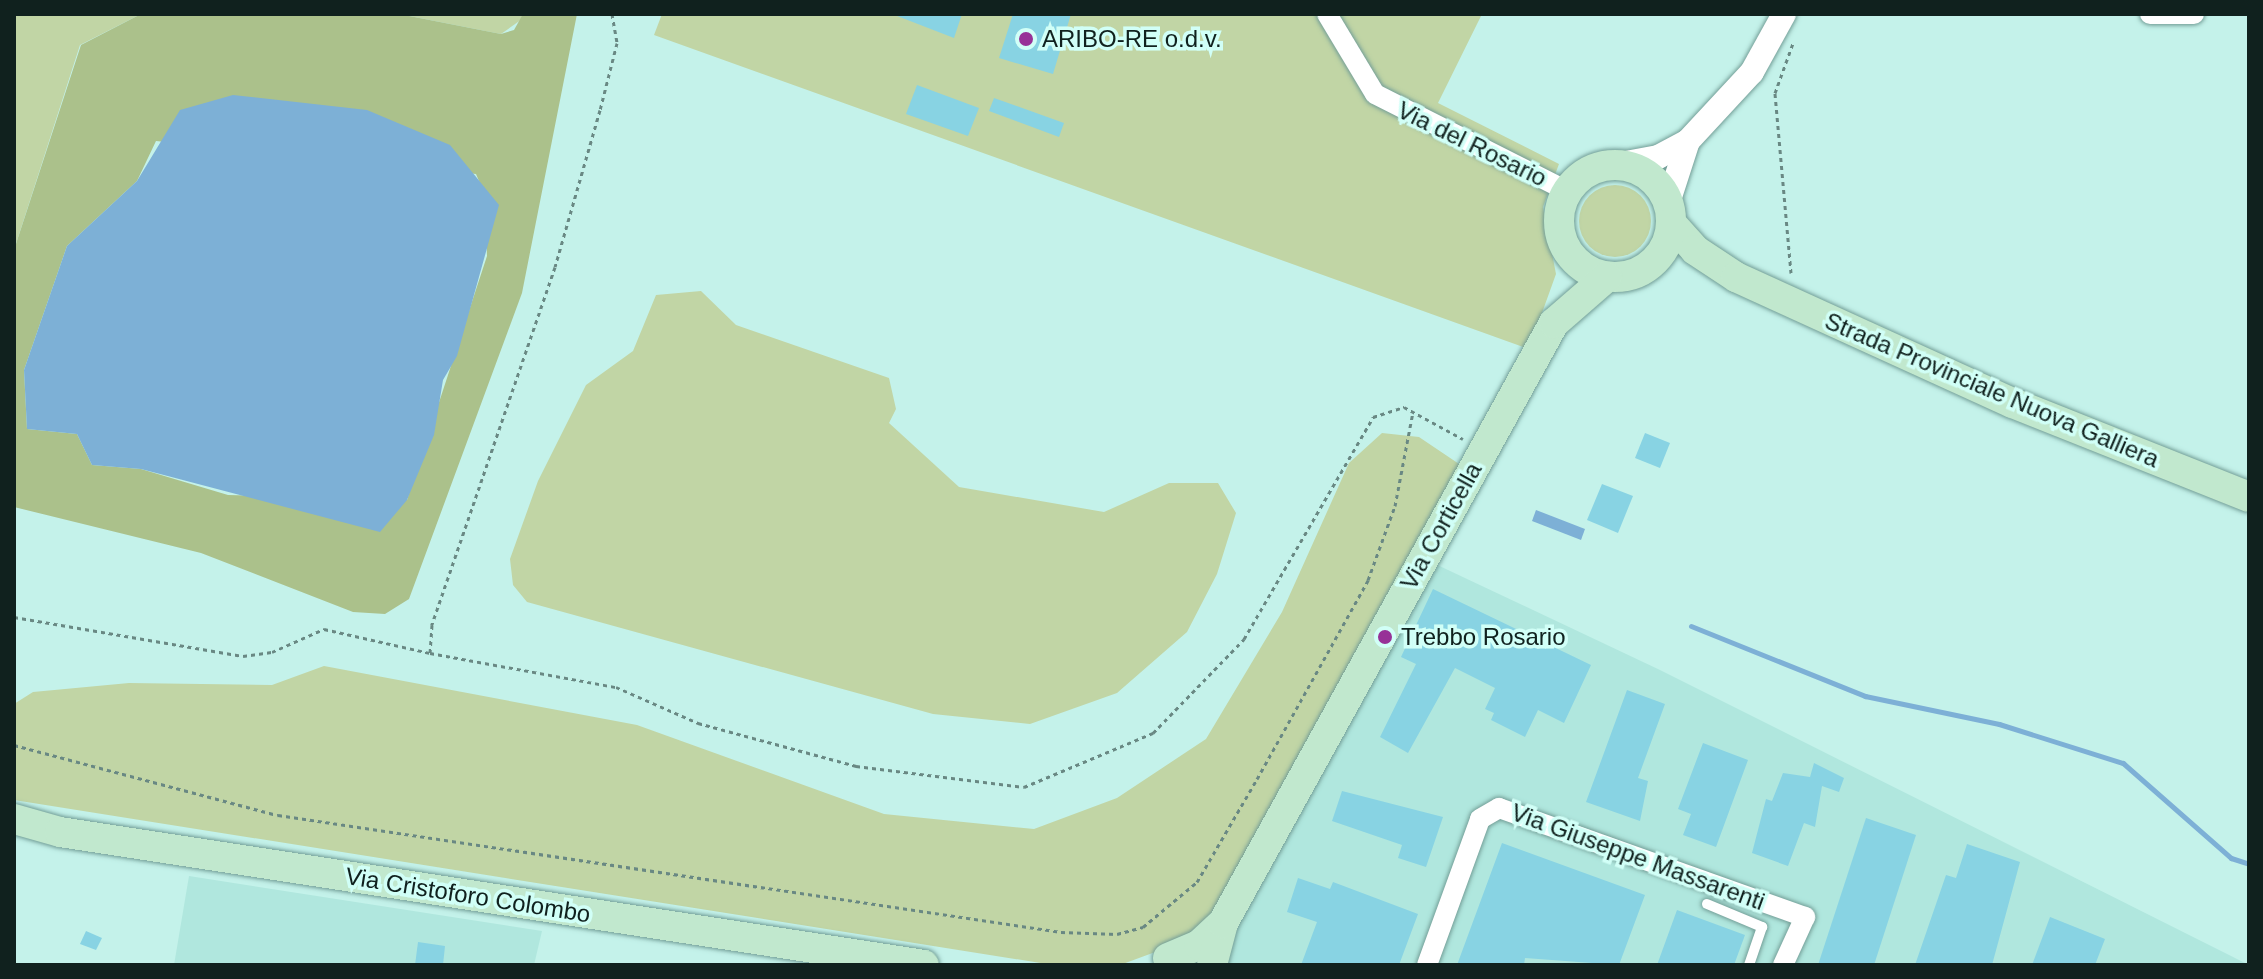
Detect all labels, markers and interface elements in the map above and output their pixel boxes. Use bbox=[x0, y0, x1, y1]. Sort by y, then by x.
place label: ARIBO-RE o.d.v. bbox=[1042, 25, 1222, 53]
marker: ARIBO-RE o.d.v. bbox=[1017, 30, 1035, 48]
street label: Via del Rosario bbox=[1393, 95, 1551, 193]
street label: Strada Provinciale Nuova Galliera bbox=[1821, 306, 2163, 474]
street label: Via Corticella bbox=[1394, 457, 1488, 595]
place label: Trebbo Rosario bbox=[1401, 623, 1566, 651]
marker: Trebbo Rosario bbox=[1376, 628, 1394, 646]
street label: Via Giuseppe Massarenti bbox=[1507, 798, 1769, 916]
street label: Via Cristoforo Colombo bbox=[343, 861, 593, 929]

